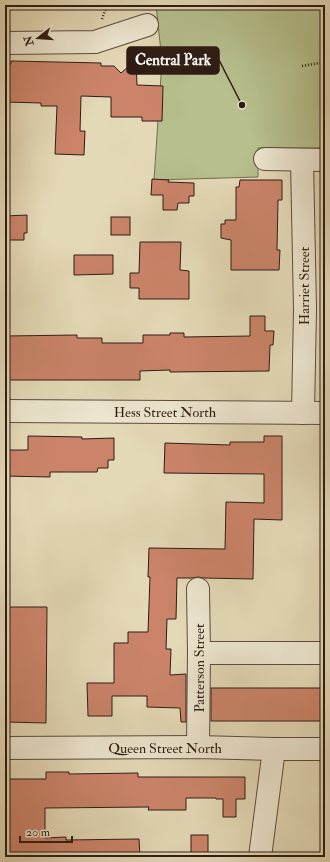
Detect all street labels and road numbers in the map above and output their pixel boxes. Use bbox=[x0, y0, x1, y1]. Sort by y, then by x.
street label: Harriet Street bbox=[296, 246, 313, 325]
street label: Hess Street North bbox=[114, 404, 217, 421]
street label: Patterson Street bbox=[191, 623, 208, 713]
street label: Queen Street North bbox=[108, 740, 222, 757]

